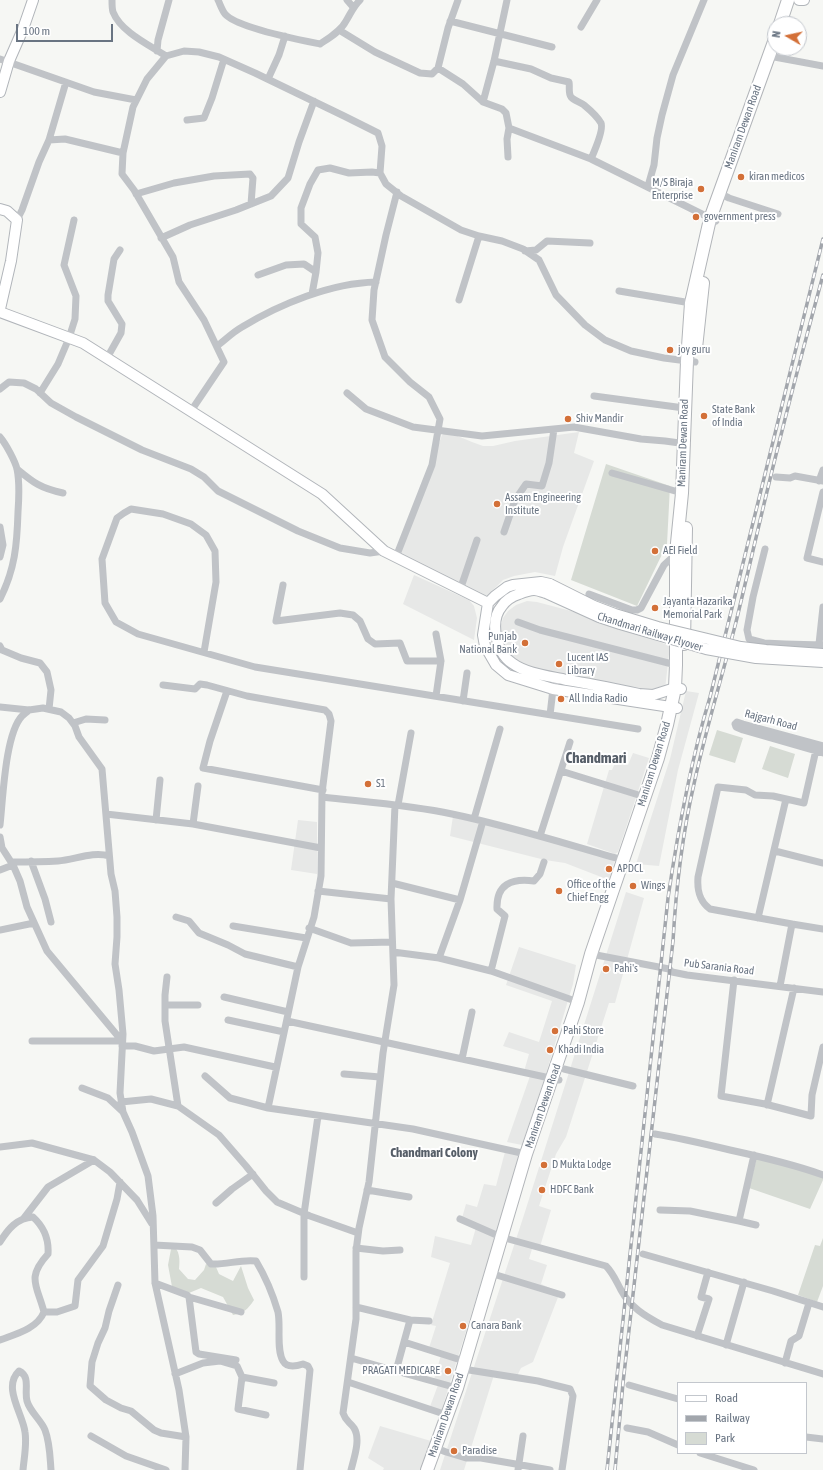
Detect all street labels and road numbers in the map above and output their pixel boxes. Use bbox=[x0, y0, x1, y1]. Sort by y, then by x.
street label: Maniram Dewan Road bbox=[722, 83, 764, 171]
street label: Maniram Dewan Road bbox=[675, 399, 691, 487]
street label: Chandmari Railway Flyover bbox=[596, 610, 704, 654]
street label: Rajgarh Road bbox=[743, 707, 799, 733]
street label: Maniram Dewan Road bbox=[635, 720, 673, 808]
street label: Pub Sarania Road bbox=[683, 956, 755, 978]
street label: Maniram Dewan Road bbox=[522, 1062, 564, 1150]
street label: Maniram Dewan Road bbox=[425, 1371, 467, 1459]

